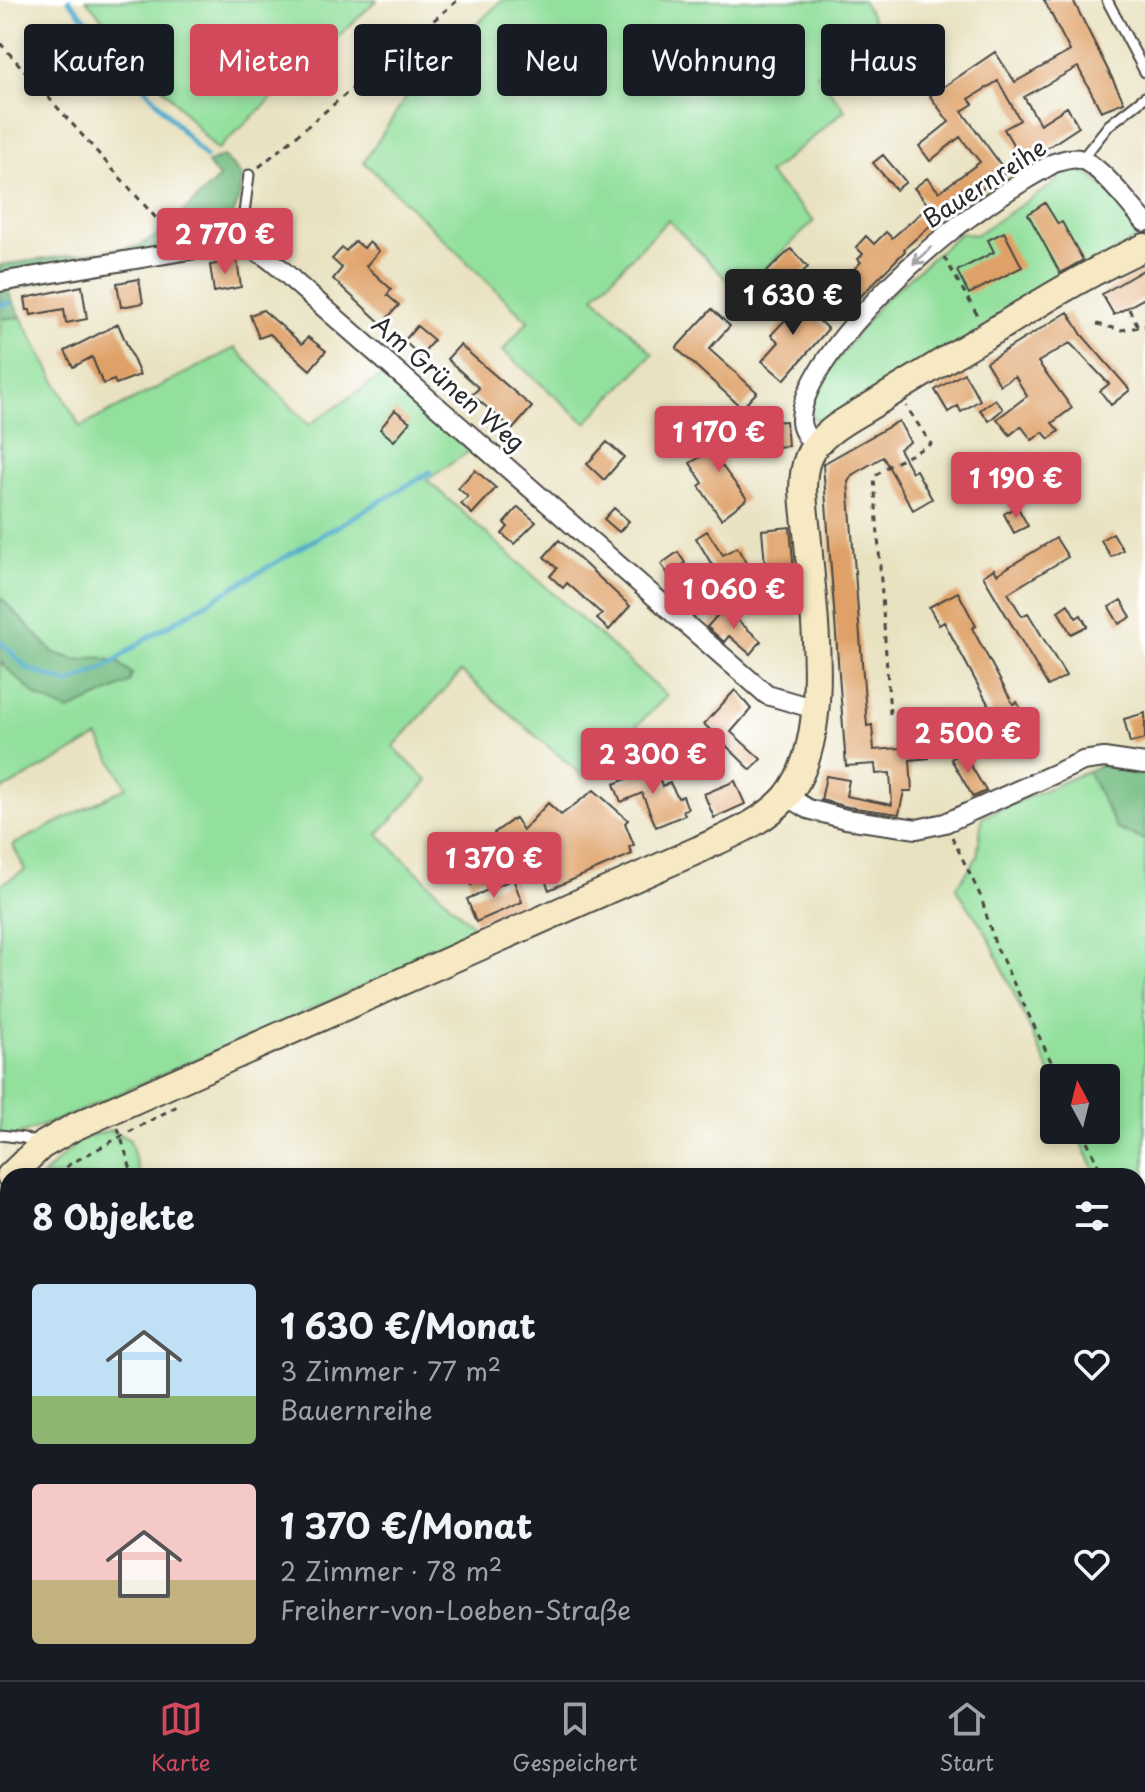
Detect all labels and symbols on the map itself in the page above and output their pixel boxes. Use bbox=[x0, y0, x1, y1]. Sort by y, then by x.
street label: Bauernreihe bbox=[915, 129, 1053, 236]
pin: 2 770 € bbox=[151, 208, 299, 276]
one-way arrow bbox=[912, 246, 932, 265]
pin: 1 630 € bbox=[719, 269, 867, 337]
street label: Am Grünen Weg bbox=[365, 306, 534, 459]
pin: 1 170 € bbox=[645, 406, 793, 474]
pin: 1 190 € bbox=[942, 452, 1090, 520]
pin: 1 060 € bbox=[660, 563, 808, 631]
pin: 2 500 € bbox=[894, 707, 1042, 775]
pin: 2 300 € bbox=[579, 728, 727, 796]
pin: 1 370 € bbox=[420, 832, 568, 900]
north arrow bbox=[1040, 1064, 1120, 1144]

